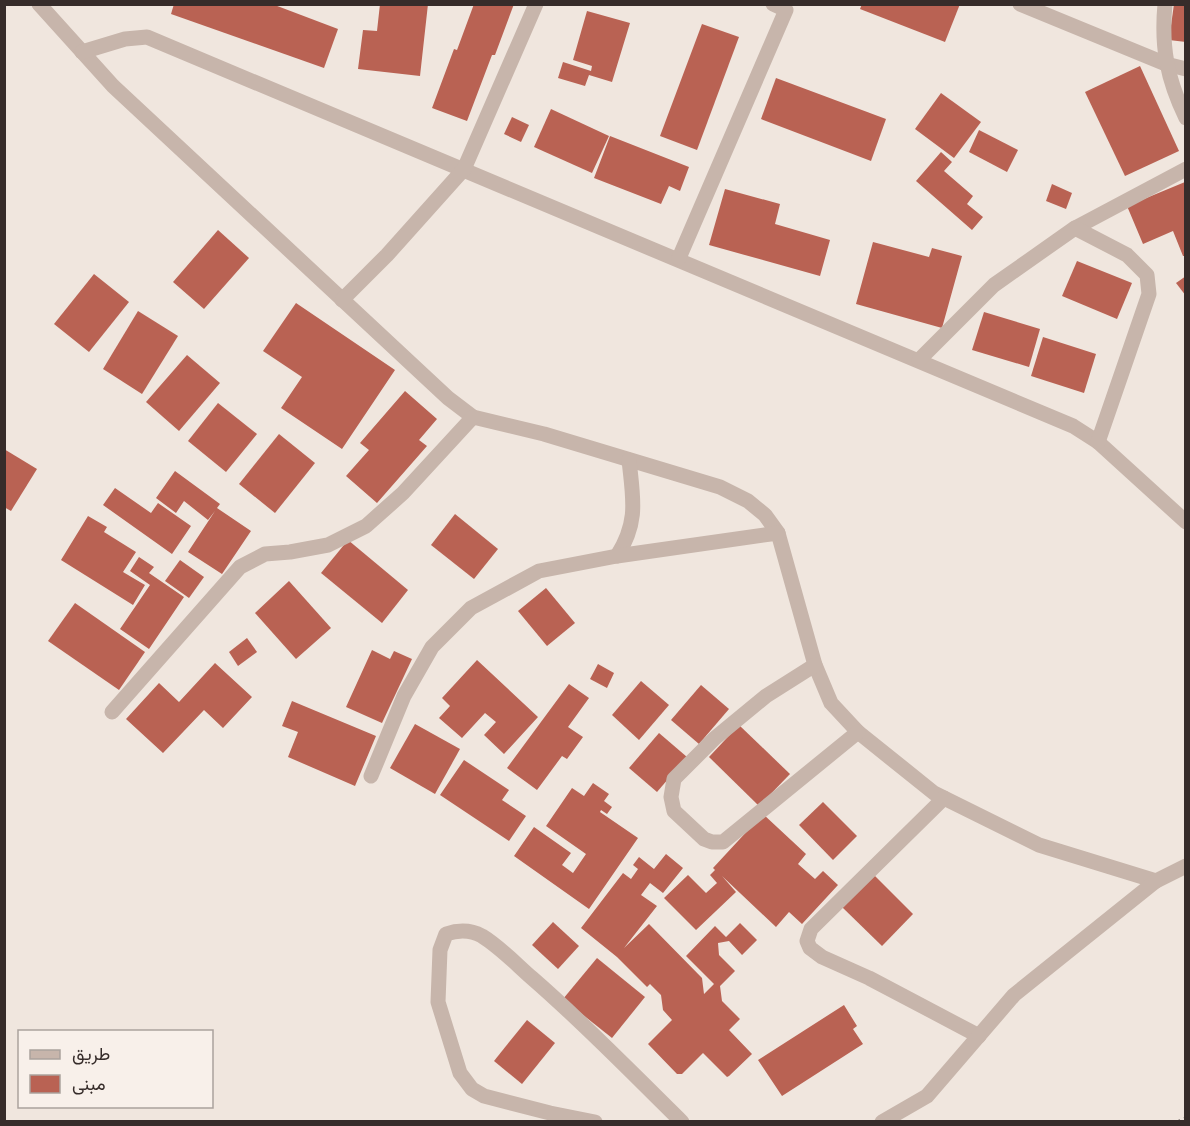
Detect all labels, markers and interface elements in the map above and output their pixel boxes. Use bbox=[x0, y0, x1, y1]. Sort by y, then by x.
legend bbox=[18, 1030, 213, 1108]
text: طريق bbox=[72, 1043, 110, 1065]
text: مبنى bbox=[72, 1073, 106, 1095]

